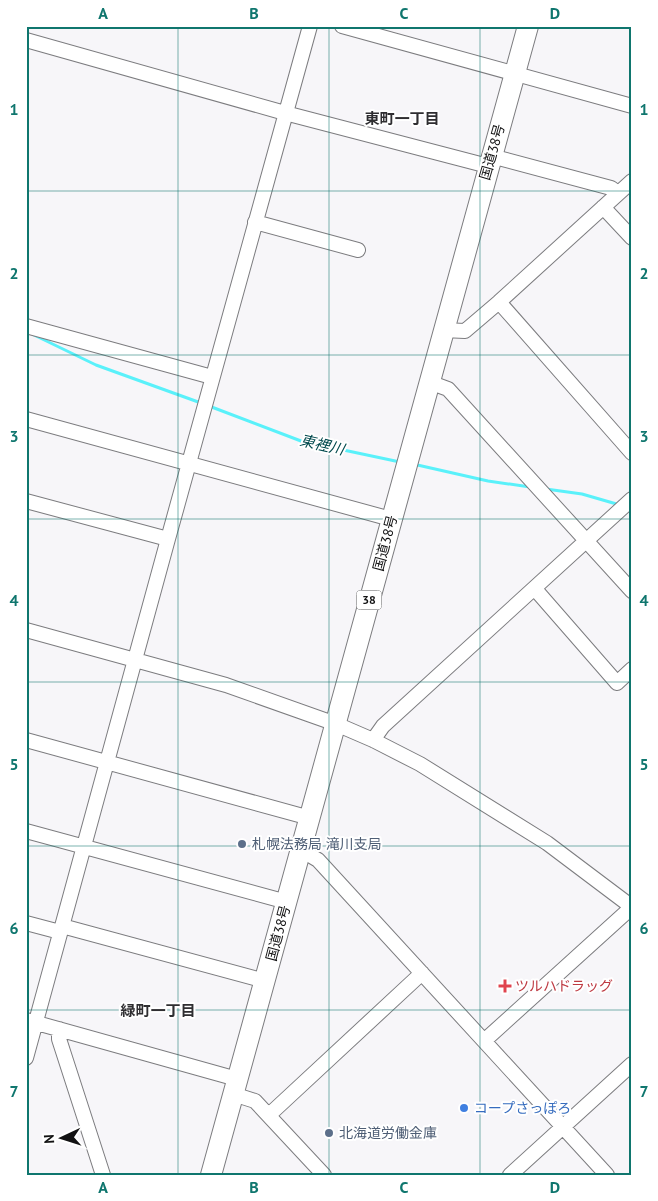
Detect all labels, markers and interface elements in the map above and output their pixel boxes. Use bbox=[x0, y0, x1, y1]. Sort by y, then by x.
text: A bbox=[98, 3, 108, 23]
text: B bbox=[249, 3, 259, 23]
text: C bbox=[400, 3, 409, 23]
text: D bbox=[550, 3, 560, 23]
text: 1 bbox=[9, 99, 19, 119]
text: 1 bbox=[639, 99, 649, 119]
district label: 東町一丁目 bbox=[364, 109, 440, 128]
street label: 国道38号 bbox=[475, 122, 509, 182]
text: 2 bbox=[9, 263, 19, 283]
text: 2 bbox=[639, 263, 649, 283]
text: 3 bbox=[9, 426, 19, 446]
text: 3 bbox=[639, 426, 649, 446]
water label: 東裡川 bbox=[298, 430, 348, 459]
street label: 国道38号 bbox=[369, 513, 401, 573]
text: 4 bbox=[9, 590, 19, 610]
road number: 38 bbox=[356, 590, 382, 610]
text: 4 bbox=[639, 590, 649, 610]
text: 5 bbox=[9, 754, 19, 774]
text: 5 bbox=[639, 754, 649, 774]
place label: 札幌法務局 滝川支局 bbox=[252, 835, 382, 853]
marker: 札幌法務局 滝川支局 bbox=[236, 838, 248, 850]
street label: 国道38号 bbox=[262, 903, 294, 963]
text: 6 bbox=[9, 918, 19, 938]
text: 6 bbox=[639, 918, 649, 938]
place label: ツルハドラッグ bbox=[515, 977, 613, 995]
marker: ツルハドラッグ bbox=[499, 980, 511, 992]
district label: 緑町一丁目 bbox=[120, 1001, 196, 1020]
text: 7 bbox=[9, 1081, 19, 1101]
text: 7 bbox=[639, 1081, 649, 1101]
place label: コープさっぽろ bbox=[474, 1099, 571, 1117]
marker: コープさっぽろ bbox=[458, 1102, 470, 1114]
north arrow bbox=[38, 1114, 88, 1164]
place label: 北海道労働金庫 bbox=[339, 1124, 437, 1142]
marker: 北海道労働金庫 bbox=[323, 1127, 335, 1139]
text: N bbox=[40, 1134, 58, 1144]
text: A bbox=[98, 1177, 108, 1197]
text: B bbox=[249, 1177, 259, 1197]
text: C bbox=[400, 1177, 409, 1197]
text: D bbox=[550, 1177, 560, 1197]

